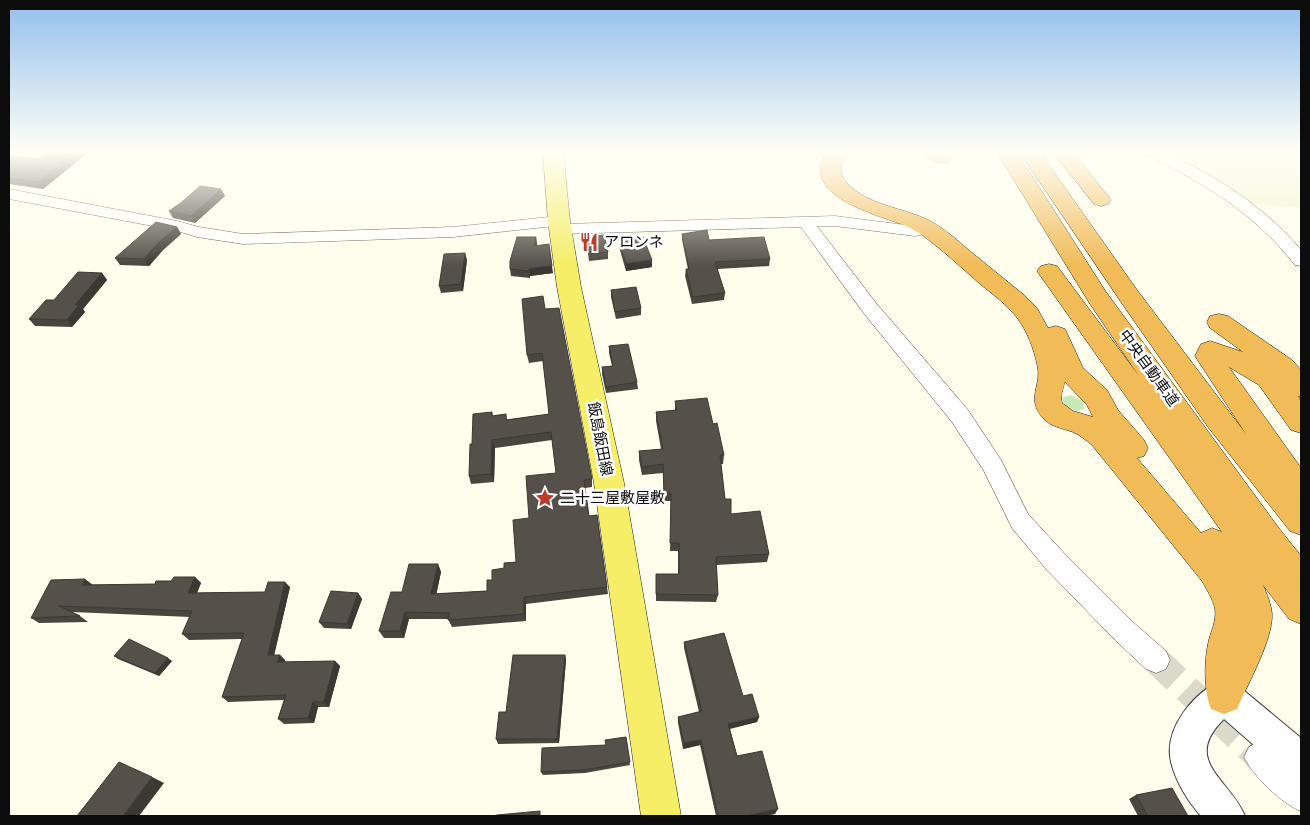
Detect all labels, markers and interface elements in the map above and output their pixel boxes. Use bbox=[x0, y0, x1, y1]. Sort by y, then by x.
restaurant icon: アロンネ bbox=[578, 231, 600, 253]
place label: アロンネ bbox=[604, 232, 664, 251]
street label: 中央自動車道 bbox=[1115, 326, 1184, 410]
street label: 飯島飯田線 bbox=[584, 400, 617, 478]
place icon: 二十三屋敷屋敷 bbox=[534, 487, 556, 509]
place label: 二十三屋敷屋敷 bbox=[560, 488, 665, 507]

